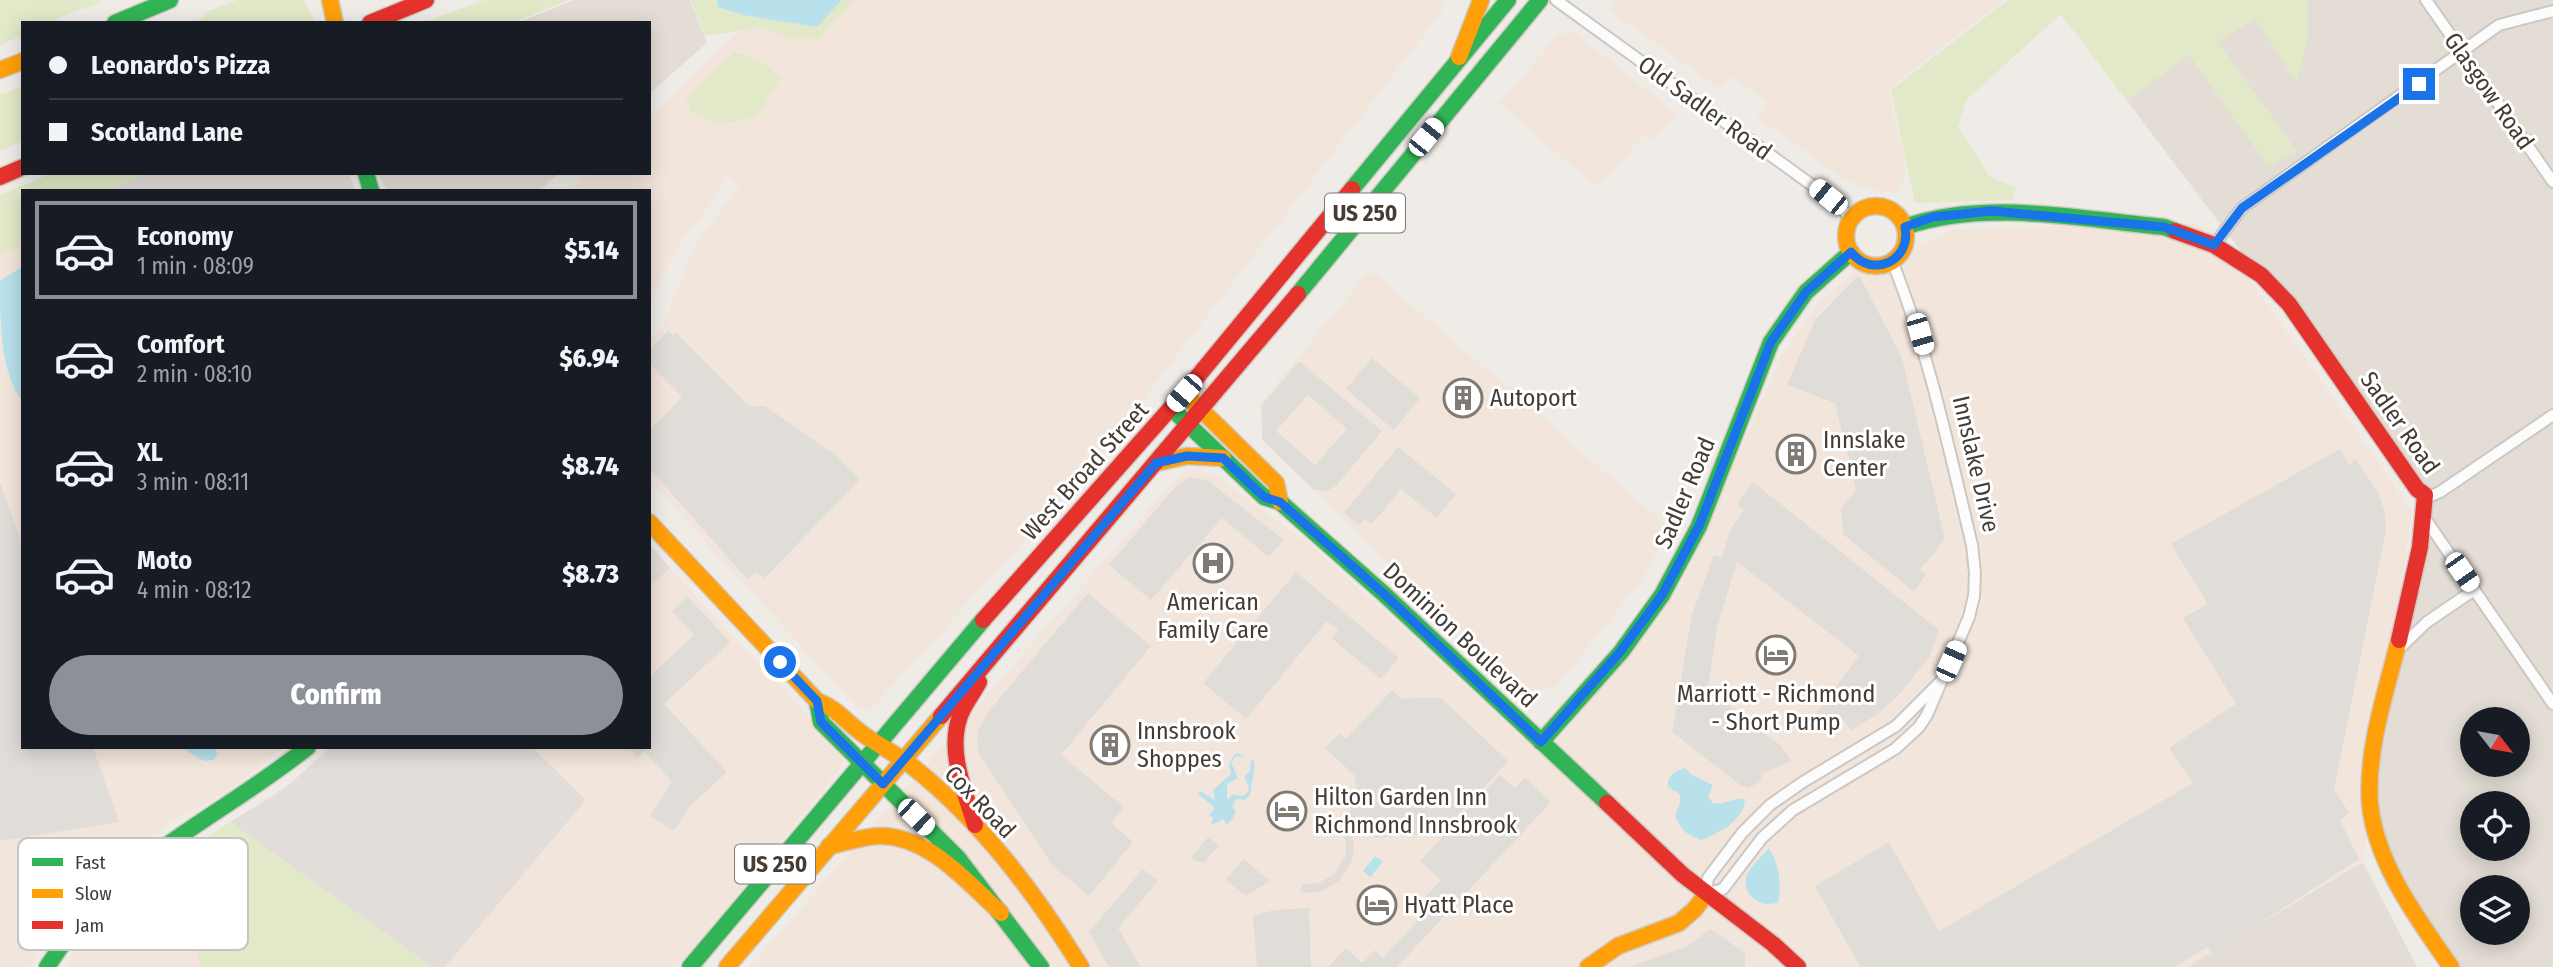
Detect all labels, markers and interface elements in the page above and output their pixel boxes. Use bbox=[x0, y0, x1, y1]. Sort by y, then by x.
street label: Glasgow Road bbox=[2438, 27, 2540, 155]
text: Leonardo's Pizza bbox=[91, 50, 270, 81]
street label: Old Sadler Road bbox=[1633, 50, 1777, 166]
route end bbox=[2403, 68, 2435, 100]
car bbox=[1405, 114, 1448, 160]
text: Scotland Lane bbox=[91, 117, 243, 148]
car bbox=[1806, 176, 1851, 218]
road number: US 250 bbox=[1325, 194, 1405, 232]
icon: car bbox=[53, 219, 116, 282]
text: Economy bbox=[137, 221, 233, 252]
text: $5.14 bbox=[565, 235, 619, 266]
text: 1 min · 08:09 bbox=[137, 252, 254, 280]
car bbox=[1905, 311, 1936, 357]
icon: car bbox=[53, 327, 116, 390]
text: Comfort bbox=[137, 329, 225, 360]
text: $6.94 bbox=[559, 343, 619, 374]
text: 2 min · 08:10 bbox=[137, 360, 252, 388]
street label: Sadler Road bbox=[2355, 366, 2445, 480]
car bbox=[1163, 370, 1206, 416]
building icon: Autoport bbox=[1442, 377, 1484, 419]
place label: Autoport bbox=[1490, 384, 1577, 412]
street label: Innslake Drive bbox=[1947, 393, 2005, 535]
street label: West Broad Street bbox=[1016, 396, 1154, 546]
place label: Innslake Center bbox=[1823, 426, 1906, 482]
street label: Sadler Road bbox=[1649, 433, 1721, 553]
building icon: Innslake Center bbox=[1775, 433, 1817, 475]
icon: car bbox=[53, 435, 116, 498]
text: XL bbox=[137, 437, 163, 468]
text: $8.74 bbox=[562, 451, 619, 482]
text: 3 min · 08:11 bbox=[137, 468, 249, 496]
hospital icon: American Family Care bbox=[1192, 542, 1234, 584]
icon: car bbox=[53, 543, 116, 606]
text: Moto bbox=[137, 545, 192, 576]
car bbox=[2442, 549, 2483, 595]
street label: Dominion Boulevard bbox=[1377, 557, 1543, 713]
text: $8.73 bbox=[562, 559, 619, 590]
text: 4 min · 08:12 bbox=[137, 576, 251, 604]
place label: American Family Care bbox=[1157, 588, 1269, 644]
hotel icon: Marriott - Richmond - Short Pump bbox=[1755, 634, 1797, 676]
car bbox=[1933, 638, 1970, 684]
route start bbox=[764, 646, 796, 678]
button: Confirm bbox=[49, 655, 623, 735]
place label: Marriott - Richmond - Short Pump bbox=[1677, 680, 1875, 736]
north arrow bbox=[2460, 707, 2530, 777]
map controls bbox=[2460, 707, 2530, 945]
place label: Innsbrook Shoppes bbox=[1137, 717, 1237, 773]
building icon: Innsbrook Shoppes bbox=[1089, 724, 1131, 766]
street label: Cox Road bbox=[939, 760, 1021, 844]
place label: Hilton Garden Inn Richmond Innsbrook bbox=[1314, 783, 1518, 839]
hotel icon: Hilton Garden Inn Richmond Innsbrook bbox=[1266, 790, 1308, 832]
button: locate bbox=[2460, 791, 2530, 861]
car bbox=[894, 795, 939, 839]
legend bbox=[18, 838, 248, 950]
road number: US 250 bbox=[735, 844, 815, 884]
text: Fast bbox=[75, 851, 106, 874]
button: layers bbox=[2460, 875, 2530, 945]
text: Slow bbox=[75, 882, 112, 905]
hotel icon: Hyatt Place bbox=[1356, 884, 1398, 926]
place label: Hyatt Place bbox=[1404, 891, 1514, 919]
text: Jam bbox=[75, 914, 104, 937]

